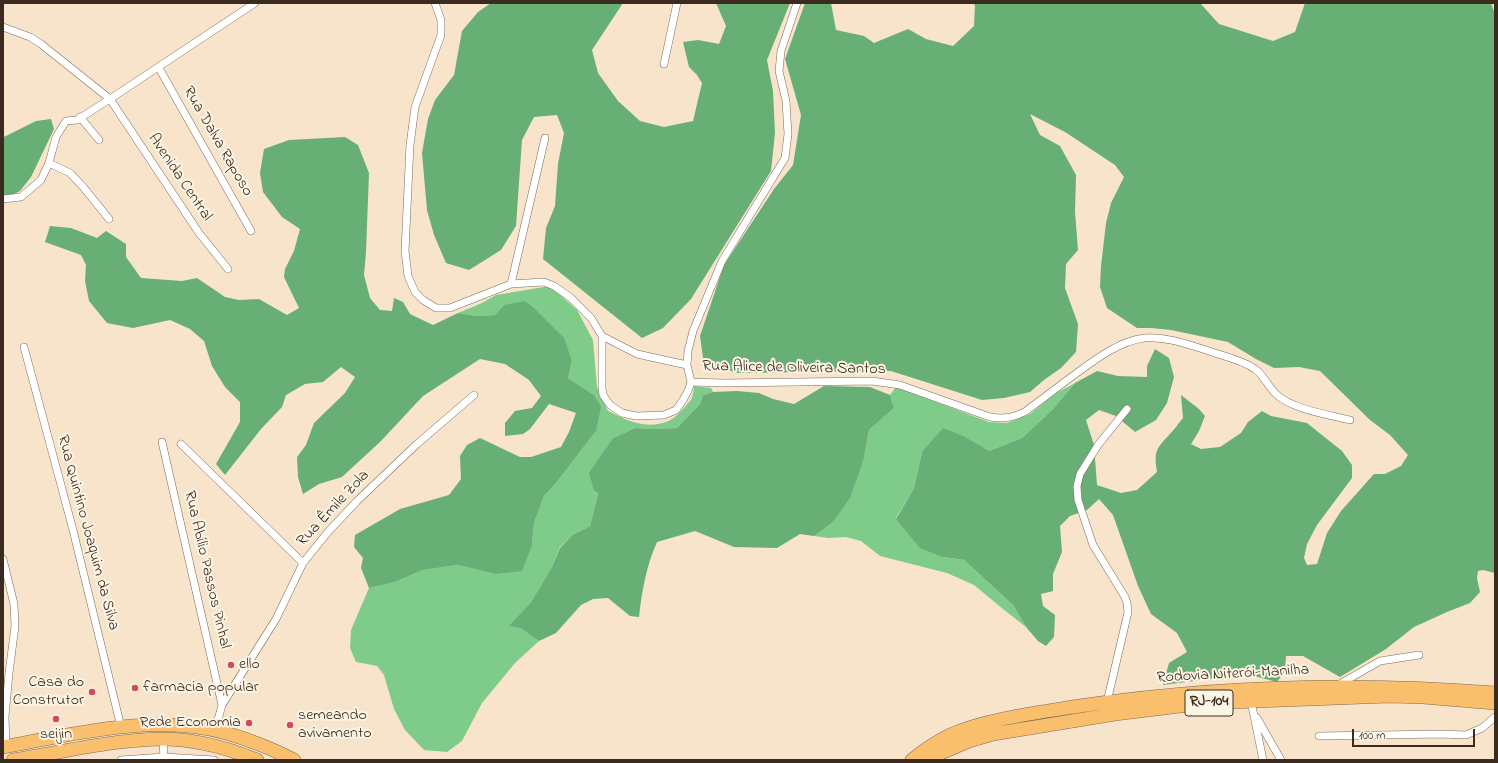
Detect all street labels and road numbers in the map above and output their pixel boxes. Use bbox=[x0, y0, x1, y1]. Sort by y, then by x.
street label: Rua Dalva Raposo bbox=[178, 84, 256, 200]
street label: Avenida Central bbox=[143, 131, 215, 225]
street label: Rua Alice de Oliveira Santos bbox=[702, 358, 886, 380]
street label: Rua Quintino Joaquim da Silva bbox=[52, 433, 122, 633]
street label: Rua Êmile Zola bbox=[294, 467, 374, 551]
street label: Rua Abílio Passos Pinhal bbox=[178, 489, 234, 651]
street label: Rodovia Niterói-Manilha bbox=[1156, 661, 1310, 689]
road number: RJ-104 bbox=[1185, 690, 1233, 716]

